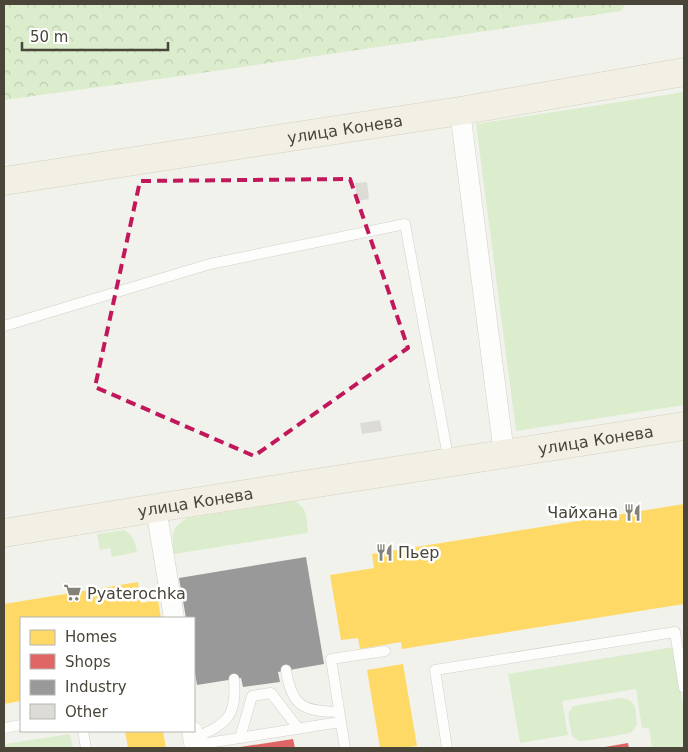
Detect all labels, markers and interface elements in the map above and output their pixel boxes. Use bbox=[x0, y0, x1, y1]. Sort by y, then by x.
scale bar bbox=[22, 20, 169, 52]
text: 50 m bbox=[30, 28, 68, 46]
street label: улица Конева bbox=[286, 110, 404, 147]
street label: улица Конева bbox=[537, 421, 655, 458]
street label: улица Конева bbox=[136, 484, 255, 520]
restaurant icon: Чайхана bbox=[622, 502, 642, 522]
place label: Чайхана bbox=[547, 503, 618, 522]
restaurant icon: Пьер bbox=[374, 542, 394, 562]
place label: Пьер bbox=[398, 543, 439, 562]
supermarket icon: Pyaterochka bbox=[63, 583, 83, 603]
place label: Pyaterochka bbox=[87, 584, 186, 603]
legend bbox=[20, 617, 195, 732]
text: Homes bbox=[65, 628, 117, 646]
text: Shops bbox=[65, 653, 111, 671]
text: Industry bbox=[65, 678, 127, 696]
text: Other bbox=[65, 703, 108, 721]

